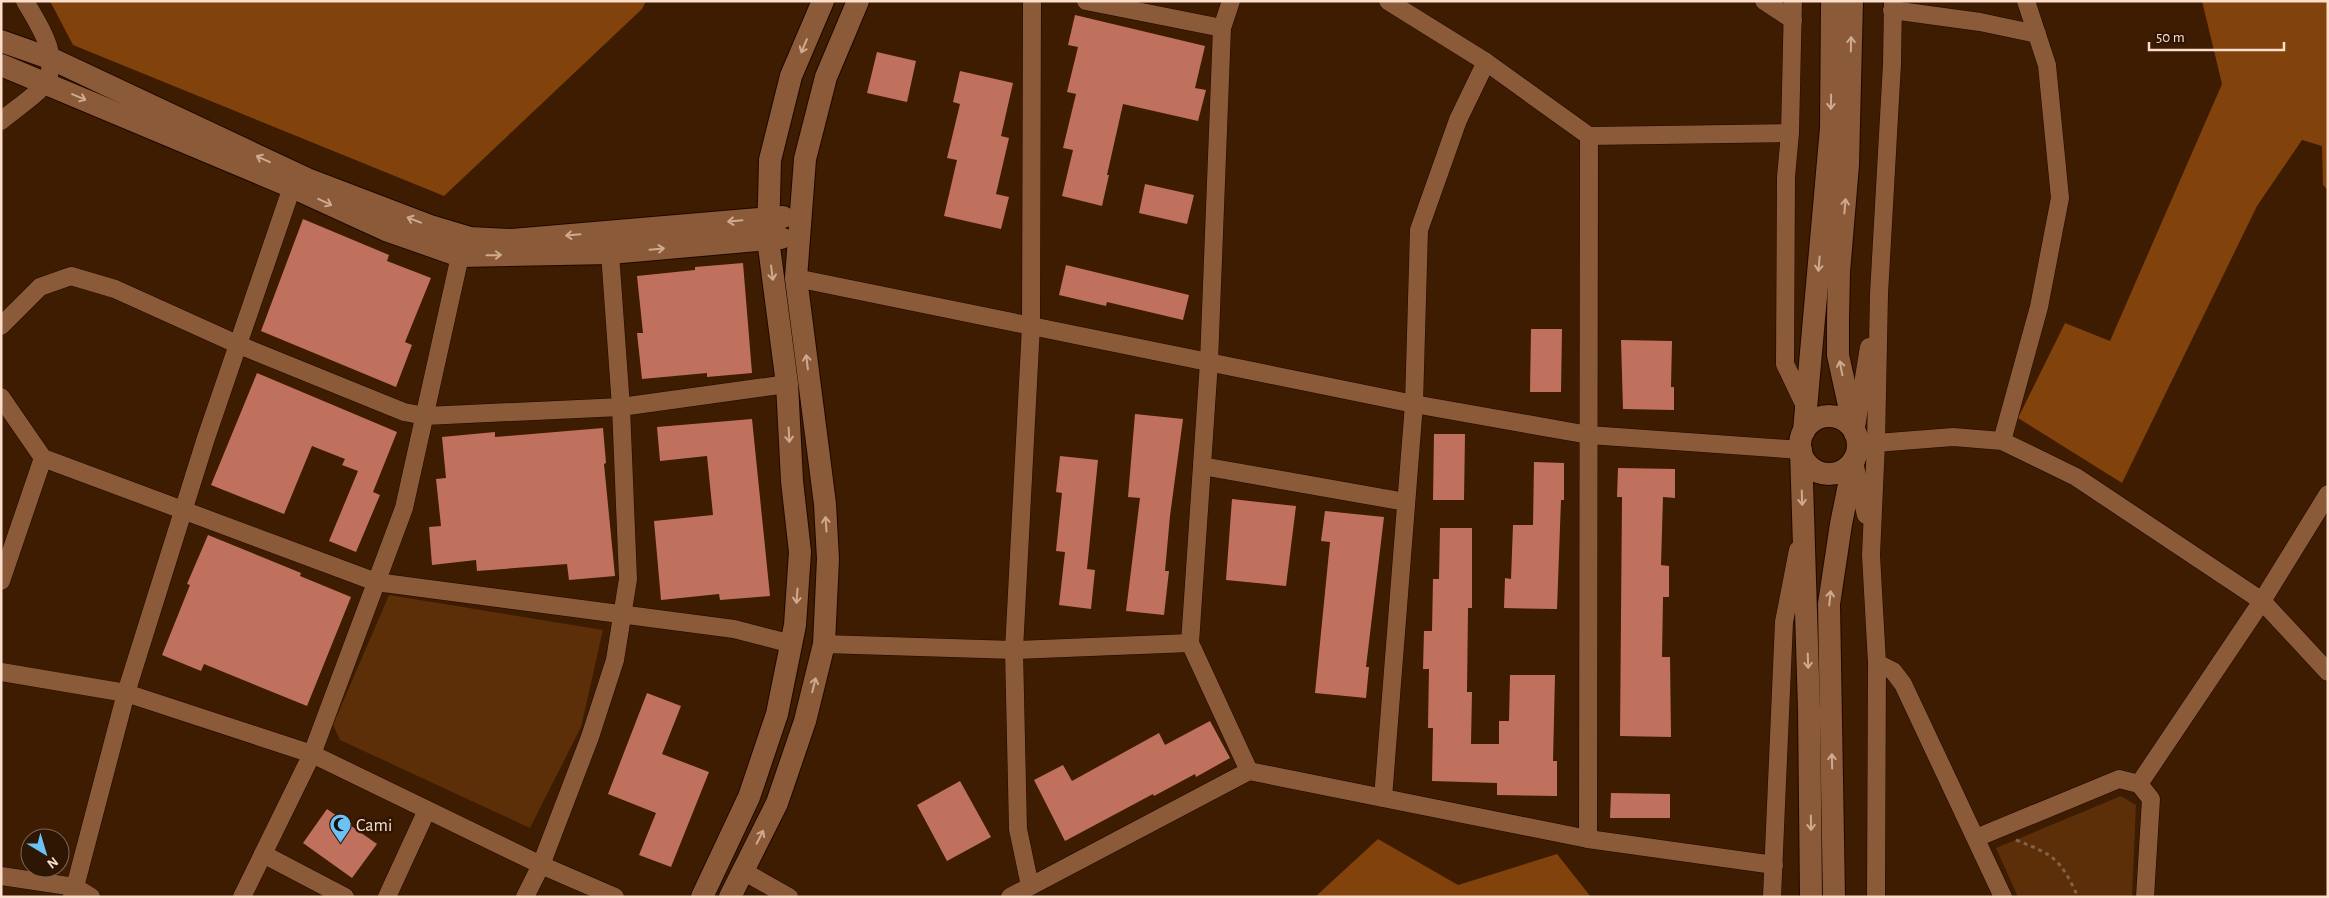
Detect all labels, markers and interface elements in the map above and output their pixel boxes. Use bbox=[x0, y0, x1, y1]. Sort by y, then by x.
scale bar bbox=[2149, 20, 2284, 52]
text: 50 m bbox=[2156, 30, 2185, 45]
one-way arrow bbox=[1846, 36, 1856, 52]
one-way arrow bbox=[799, 38, 808, 53]
one-way arrow bbox=[71, 94, 86, 103]
one-way arrow bbox=[1826, 94, 1836, 110]
one-way arrow bbox=[256, 153, 271, 163]
one-way arrow bbox=[317, 198, 332, 208]
one-way arrow bbox=[1840, 199, 1849, 215]
one-way arrow bbox=[407, 215, 422, 224]
one-way arrow bbox=[727, 216, 743, 225]
one-way arrow bbox=[566, 230, 582, 240]
one-way arrow bbox=[648, 244, 664, 254]
one-way arrow bbox=[486, 250, 502, 260]
one-way arrow bbox=[1814, 256, 1824, 272]
one-way arrow bbox=[767, 265, 777, 281]
one-way arrow bbox=[802, 355, 812, 371]
one-way arrow bbox=[1835, 361, 1845, 377]
one-way arrow bbox=[785, 426, 794, 442]
one-way arrow bbox=[1797, 490, 1807, 506]
one-way arrow bbox=[821, 516, 831, 532]
one-way arrow bbox=[792, 588, 802, 604]
one-way arrow bbox=[1825, 590, 1835, 606]
one-way arrow bbox=[1803, 653, 1812, 669]
one-way arrow bbox=[810, 677, 819, 693]
one-way arrow bbox=[1827, 753, 1837, 769]
mosque icon: Cami bbox=[328, 813, 352, 844]
one-way arrow bbox=[1806, 815, 1816, 831]
place label: Cami bbox=[356, 817, 392, 835]
north arrow bbox=[20, 828, 70, 878]
one-way arrow bbox=[755, 830, 765, 845]
text: N bbox=[44, 854, 61, 871]

